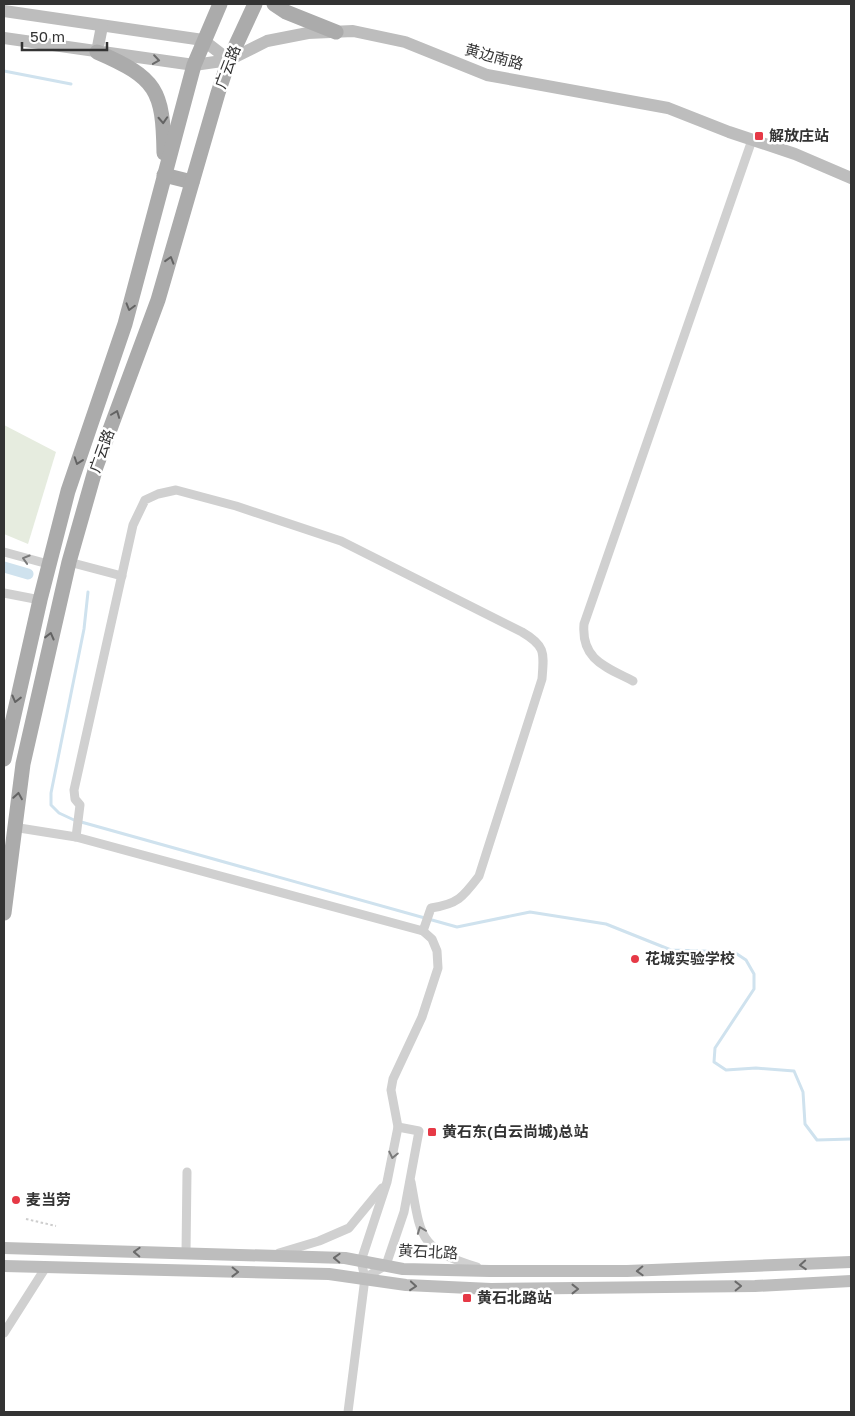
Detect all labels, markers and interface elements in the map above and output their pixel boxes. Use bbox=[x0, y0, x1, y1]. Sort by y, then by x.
scale bar bbox=[22, 20, 108, 52]
text: 50 m bbox=[30, 27, 65, 45]
street label: 黄边南路 bbox=[463, 40, 526, 72]
street label: 广云路 bbox=[211, 42, 244, 91]
one-way arrow bbox=[152, 54, 160, 65]
one-way arrow bbox=[157, 116, 168, 124]
place label: 解放庄站 bbox=[769, 126, 829, 144]
marker: 解放庄站 bbox=[753, 130, 765, 142]
one-way arrow bbox=[165, 257, 175, 265]
one-way arrow bbox=[126, 302, 136, 311]
one-way arrow bbox=[110, 410, 120, 418]
street label: 广云路 bbox=[85, 426, 117, 475]
one-way arrow bbox=[74, 456, 84, 465]
one-way arrow bbox=[22, 554, 30, 564]
one-way arrow bbox=[45, 633, 55, 641]
one-way arrow bbox=[11, 694, 22, 703]
one-way arrow bbox=[12, 791, 23, 799]
place label: 花城实验学校 bbox=[645, 949, 735, 967]
marker: 花城实验学校 bbox=[629, 953, 641, 965]
place label: 黄石东(白云尚城)总站 bbox=[442, 1122, 588, 1140]
marker: 黄石东(白云尚城)总站 bbox=[426, 1126, 438, 1138]
one-way arrow bbox=[388, 1150, 399, 1159]
place label: 麦当劳 bbox=[26, 1190, 71, 1208]
marker: 麦当劳 bbox=[10, 1194, 22, 1206]
one-way arrow bbox=[417, 1226, 427, 1235]
street label: 黄石北路 bbox=[398, 1240, 458, 1262]
one-way arrow bbox=[133, 1247, 141, 1257]
one-way arrow bbox=[333, 1253, 340, 1263]
one-way arrow bbox=[798, 1259, 806, 1270]
one-way arrow bbox=[636, 1266, 644, 1276]
one-way arrow bbox=[231, 1267, 239, 1277]
one-way arrow bbox=[409, 1280, 417, 1291]
one-way arrow bbox=[734, 1281, 742, 1292]
one-way arrow bbox=[572, 1284, 580, 1294]
place label: 黄石北路站 bbox=[477, 1288, 552, 1306]
marker: 黄石北路站 bbox=[461, 1292, 473, 1304]

